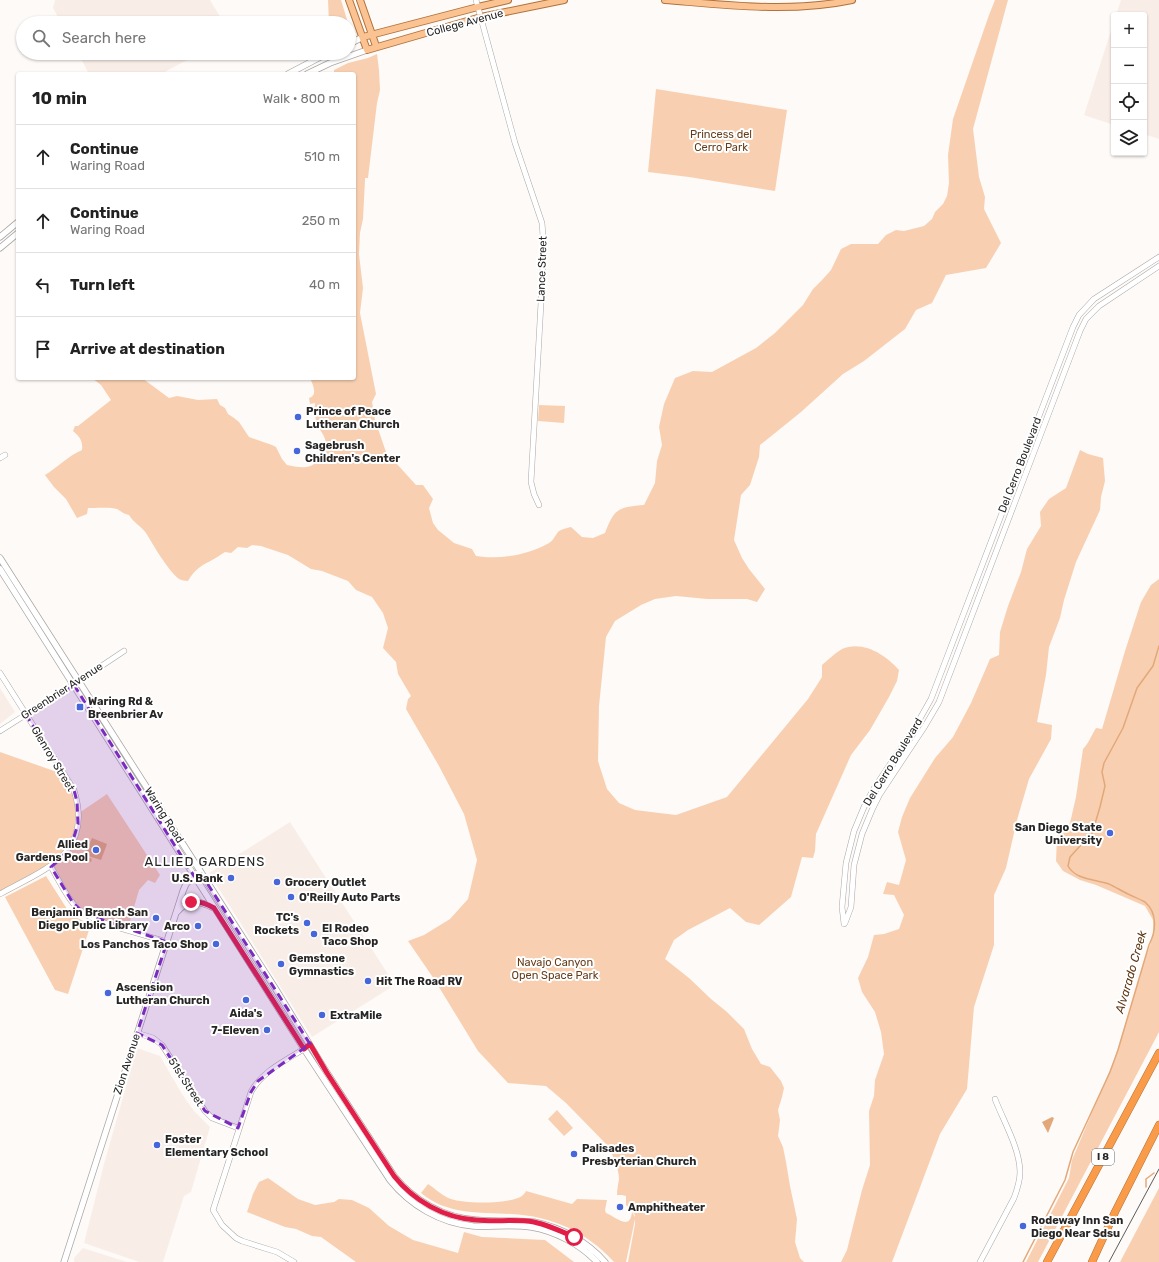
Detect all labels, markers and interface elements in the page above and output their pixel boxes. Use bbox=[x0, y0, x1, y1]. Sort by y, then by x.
street label: College Avenue bbox=[425, 7, 505, 39]
map controls bbox=[1111, 12, 1147, 156]
button: + bbox=[1111, 12, 1147, 48]
search box bbox=[16, 16, 356, 60]
icon: search bbox=[30, 27, 52, 49]
text: Search here bbox=[62, 29, 146, 47]
button: − bbox=[1111, 48, 1147, 84]
button: locate bbox=[1111, 84, 1147, 120]
text: 10 min bbox=[32, 88, 87, 108]
text: Walk · 800 m bbox=[263, 91, 340, 106]
button: layers bbox=[1111, 120, 1147, 156]
park label: Princess del Cerro Park bbox=[690, 128, 752, 154]
text: Continue bbox=[70, 140, 139, 158]
icon: ahead bbox=[32, 146, 54, 168]
text: 510 m bbox=[304, 149, 340, 164]
text: Waring Road bbox=[70, 158, 145, 173]
text: Continue bbox=[70, 204, 139, 222]
icon: ahead bbox=[32, 210, 54, 232]
text: 250 m bbox=[302, 213, 340, 228]
text: Waring Road bbox=[70, 222, 145, 237]
street label: Lance Street bbox=[534, 235, 550, 302]
icon: left bbox=[32, 274, 54, 296]
text: Turn left bbox=[70, 276, 135, 294]
text: 40 m bbox=[309, 277, 340, 292]
icon: arrive bbox=[32, 338, 54, 360]
text: Arrive at destination bbox=[70, 340, 225, 358]
place label: Prince of Peace Lutheran Church bbox=[306, 405, 400, 431]
marker: Prince of Peace Lutheran Church bbox=[293, 412, 303, 422]
street label: Del Cerro Boulevard bbox=[996, 415, 1044, 515]
place label: Sagebrush Children's Center bbox=[305, 439, 400, 465]
marker: Sagebrush Children's Center bbox=[292, 446, 302, 456]
street label: Greenbrier Avenue bbox=[19, 660, 105, 722]
place label: Waring Rd & Breenbrier Av bbox=[88, 695, 164, 721]
marker: Waring Rd & Breenbrier Av bbox=[75, 702, 85, 712]
street label: Del Cerro Boulevard bbox=[861, 716, 925, 808]
street label: Glenroy Street bbox=[29, 724, 78, 794]
street label: Waring Road bbox=[142, 785, 186, 845]
place label: San Diego State University bbox=[1015, 821, 1102, 847]
marker: San Diego State University bbox=[1105, 828, 1115, 838]
place label: Allied Gardens Pool bbox=[16, 838, 88, 864]
marker: Allied Gardens Pool bbox=[91, 845, 101, 855]
district label: ALLIED GARDENS bbox=[145, 854, 265, 869]
place label: U.S. Bank bbox=[172, 872, 224, 885]
marker: U.S. Bank bbox=[226, 873, 236, 883]
place label: Grocery Outlet bbox=[285, 876, 366, 889]
marker: Grocery Outlet bbox=[272, 877, 282, 887]
place label: O'Reilly Auto Parts bbox=[299, 891, 400, 904]
marker: O'Reilly Auto Parts bbox=[286, 892, 296, 902]
route end bbox=[182, 893, 200, 911]
place label: Benjamin Branch San Diego Public Library bbox=[31, 906, 148, 932]
place label: TC's Rockets bbox=[254, 911, 299, 937]
marker: Benjamin Branch San Diego Public Library bbox=[151, 913, 161, 923]
marker: TC's Rockets bbox=[302, 918, 312, 928]
place label: Arco bbox=[164, 920, 190, 933]
marker: Arco bbox=[193, 921, 203, 931]
place label: El Rodeo Taco Shop bbox=[322, 922, 378, 948]
water label: Alvarado Creek bbox=[1112, 928, 1150, 1016]
marker: El Rodeo Taco Shop bbox=[309, 929, 319, 939]
place label: Los Panchos Taco Shop bbox=[81, 938, 208, 951]
marker: Los Panchos Taco Shop bbox=[211, 939, 221, 949]
place label: Gemstone Gymnastics bbox=[289, 952, 354, 978]
park label: Navajo Canyon Open Space Park bbox=[512, 956, 599, 982]
marker: Gemstone Gymnastics bbox=[276, 959, 286, 969]
place label: Hit The Road RV bbox=[376, 975, 463, 988]
marker: Hit The Road RV bbox=[363, 976, 373, 986]
place label: Ascension Lutheran Church bbox=[116, 981, 210, 1007]
marker: Ascension Lutheran Church bbox=[103, 988, 113, 998]
marker: Aida's bbox=[241, 995, 251, 1005]
place label: Aida's bbox=[230, 1007, 262, 1020]
place label: ExtraMile bbox=[330, 1009, 382, 1022]
marker: ExtraMile bbox=[317, 1010, 327, 1020]
place label: 7-Eleven bbox=[211, 1024, 259, 1037]
marker: 7-Eleven bbox=[262, 1025, 272, 1035]
street label: Zion Avenue bbox=[111, 1032, 143, 1096]
street label: 51st Street bbox=[165, 1055, 207, 1109]
place label: Foster Elementary School bbox=[165, 1133, 268, 1159]
marker: Foster Elementary School bbox=[152, 1140, 162, 1150]
place label: Palisades Presbyterian Church bbox=[582, 1142, 697, 1168]
marker: Palisades Presbyterian Church bbox=[569, 1149, 579, 1159]
road number: I 8 bbox=[1092, 1149, 1114, 1165]
place label: Amphitheater bbox=[628, 1201, 705, 1214]
marker: Amphitheater bbox=[615, 1202, 625, 1212]
place label: Rodeway Inn San Diego Near Sdsu bbox=[1031, 1214, 1123, 1240]
marker: Rodeway Inn San Diego Near Sdsu bbox=[1018, 1221, 1028, 1231]
route start bbox=[565, 1228, 583, 1246]

